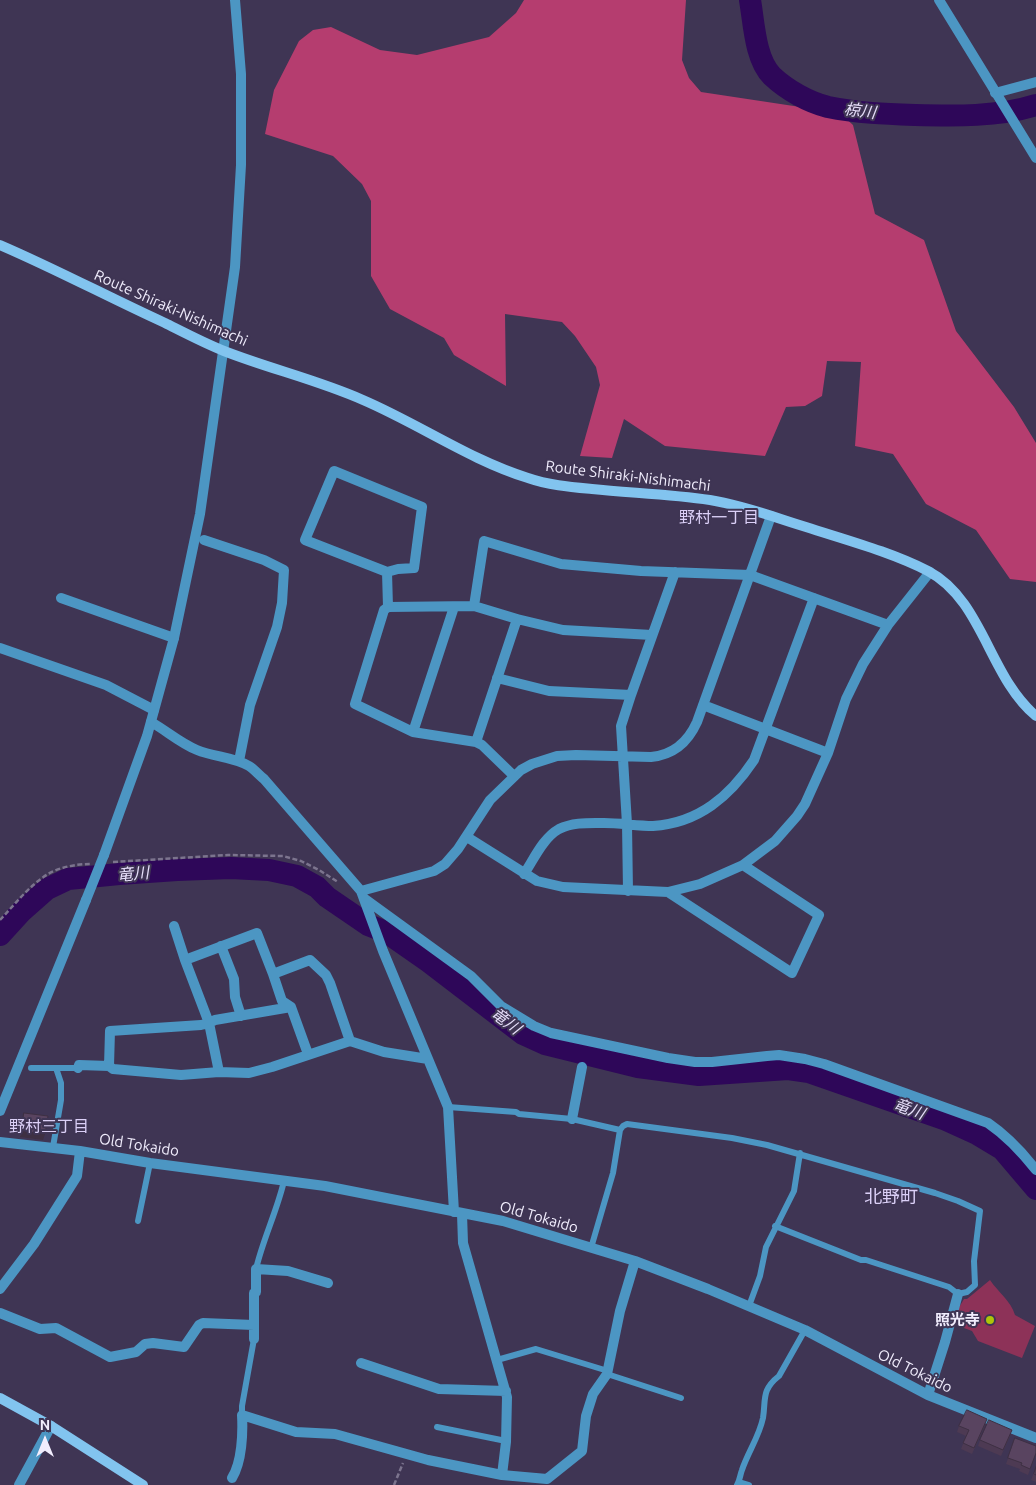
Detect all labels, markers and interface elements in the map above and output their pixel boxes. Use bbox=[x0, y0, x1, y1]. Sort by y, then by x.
water label: 椋川 bbox=[843, 100, 877, 122]
street label: Route Shiraki-Nishimachi bbox=[91, 266, 251, 350]
street label: Route Shiraki-Nishimachi bbox=[544, 457, 712, 495]
district label: 野村一丁目 bbox=[679, 508, 759, 528]
water label: 竜川 bbox=[116, 863, 150, 885]
water label: 竜川 bbox=[487, 1004, 525, 1038]
water label: 竜川 bbox=[891, 1095, 927, 1123]
district label: 野村三丁目 bbox=[9, 1117, 89, 1137]
street label: Old Tokaido bbox=[98, 1130, 180, 1160]
district label: 北野町 bbox=[864, 1186, 918, 1208]
street label: Old Tokaido bbox=[498, 1197, 580, 1237]
place label: 照光寺 bbox=[935, 1311, 980, 1329]
marker: 照光寺 bbox=[984, 1314, 996, 1326]
street label: Old Tokaido bbox=[875, 1345, 955, 1397]
north arrow bbox=[20, 1415, 70, 1465]
text: N bbox=[40, 1417, 50, 1433]

